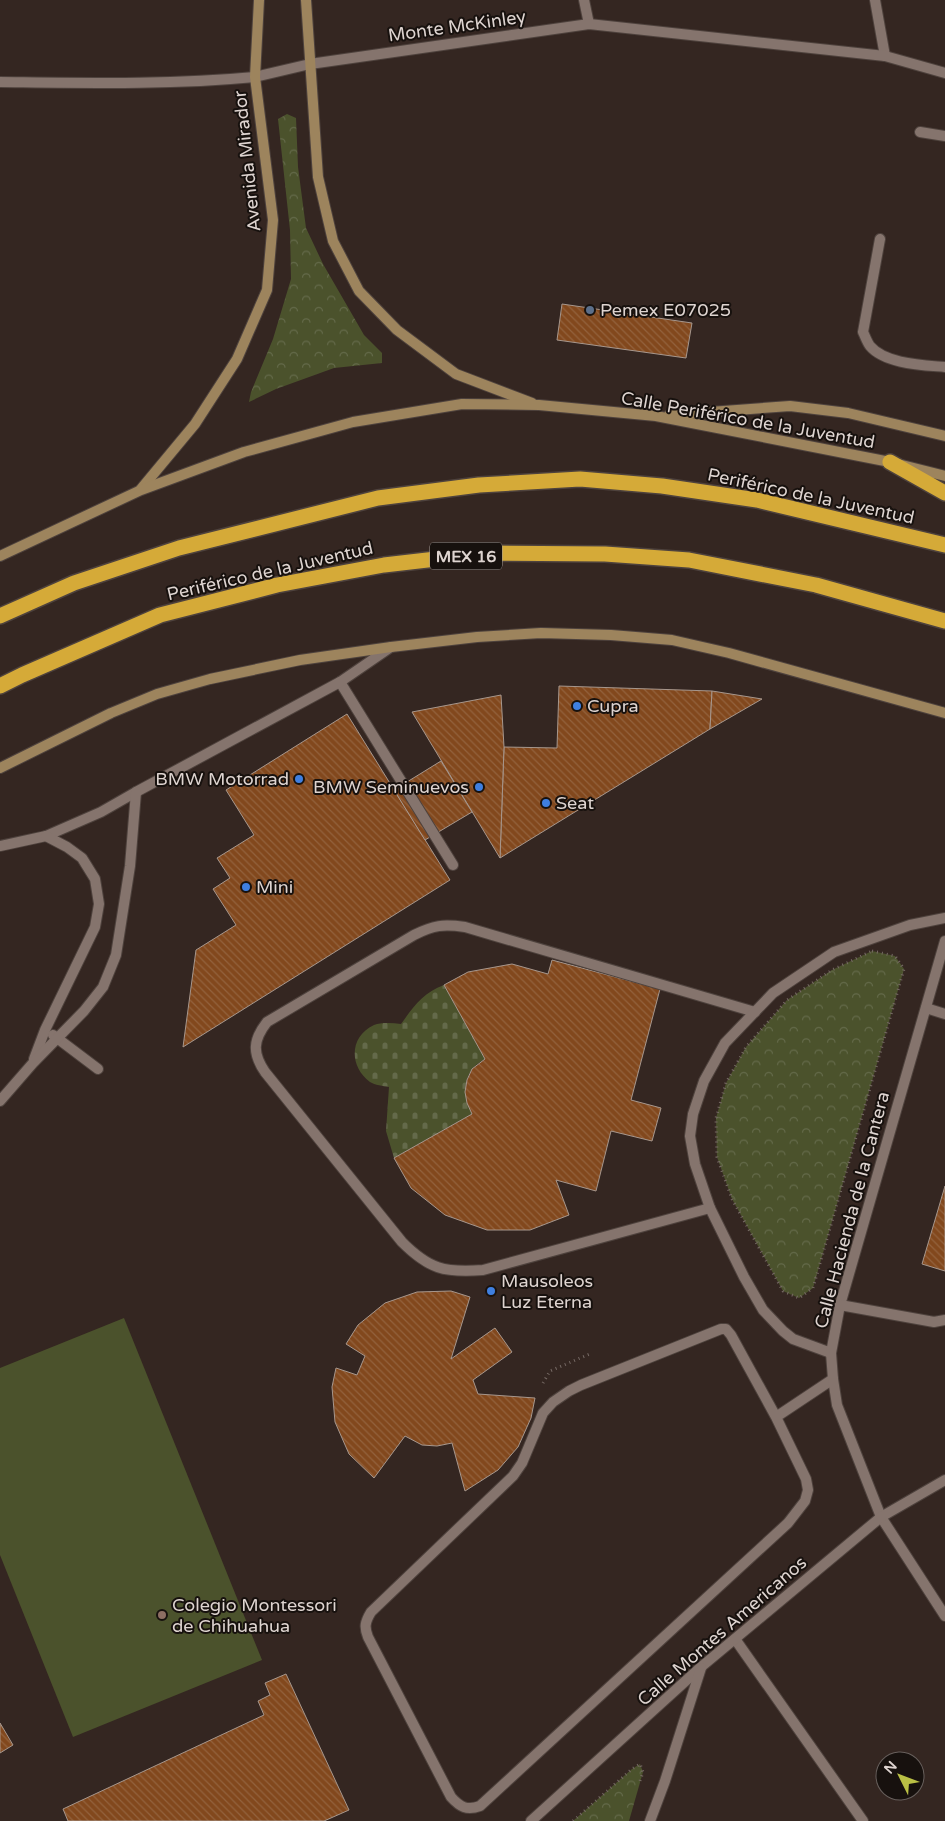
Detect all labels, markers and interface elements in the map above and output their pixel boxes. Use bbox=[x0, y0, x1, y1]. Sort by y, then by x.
street label: Monte McKinley bbox=[387, 5, 528, 47]
street label: Avenida Mirador bbox=[229, 89, 265, 233]
place label: Pemex E07025 bbox=[600, 299, 731, 321]
marker: Pemex E07025 bbox=[584, 304, 596, 316]
street label: Calle Periférico de la Juventud bbox=[619, 387, 877, 453]
street label: Periférico de la Juventud bbox=[706, 463, 916, 529]
street label: Periférico de la Juventud bbox=[165, 537, 375, 605]
road number: MEX 16 bbox=[430, 542, 502, 570]
place label: Cupra bbox=[587, 695, 639, 717]
marker: Cupra bbox=[571, 700, 583, 712]
place label: BMW Motorrad bbox=[155, 768, 289, 790]
marker: BMW Motorrad bbox=[293, 773, 305, 785]
place label: BMW Seminuevos bbox=[313, 776, 469, 798]
marker: BMW Seminuevos bbox=[473, 781, 485, 793]
place label: Seat bbox=[556, 792, 594, 814]
marker: Seat bbox=[540, 797, 552, 809]
place label: Mini bbox=[256, 876, 293, 898]
marker: Mini bbox=[240, 881, 252, 893]
street label: Calle Hacienda de la Cantera bbox=[810, 1089, 894, 1331]
place label: Mausoleos Luz Eterna bbox=[501, 1270, 593, 1313]
marker: Mausoleos Luz Eterna bbox=[485, 1285, 497, 1297]
street label: Calle Montes Americanos bbox=[633, 1551, 811, 1711]
place label: Colegio Montessori de Chihuahua bbox=[172, 1594, 337, 1637]
marker: Colegio Montessori de Chihuahua bbox=[156, 1609, 168, 1621]
north arrow bbox=[875, 1751, 925, 1801]
text: N bbox=[881, 1758, 901, 1778]

